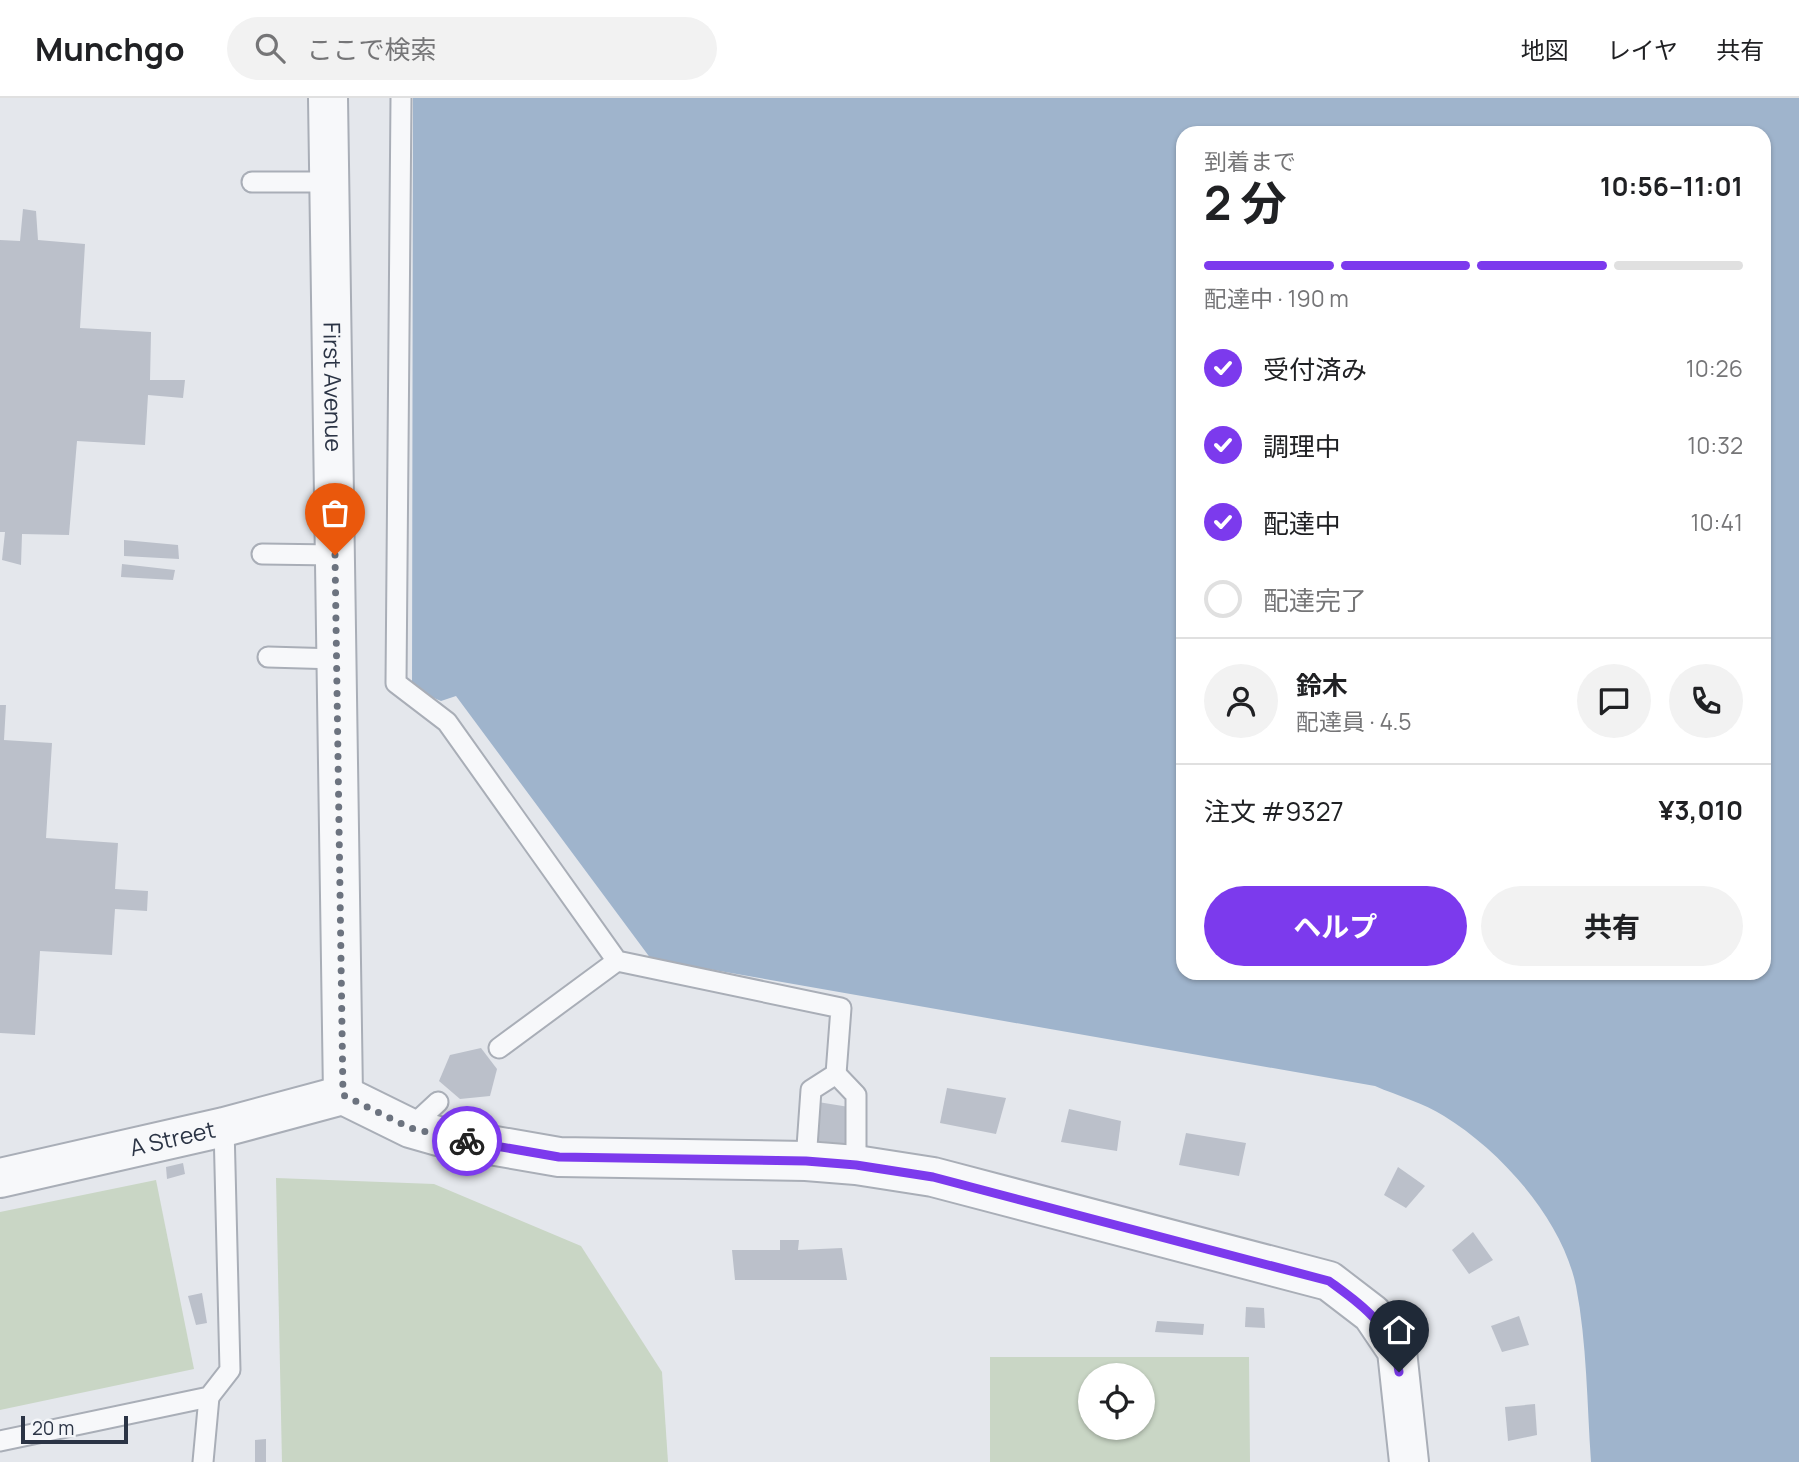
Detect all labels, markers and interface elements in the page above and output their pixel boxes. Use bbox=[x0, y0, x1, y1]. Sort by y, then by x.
search box bbox=[227, 17, 717, 80]
text: Munchgo bbox=[35, 26, 185, 71]
icon: search bbox=[251, 29, 289, 67]
text: ここで検索 bbox=[307, 31, 437, 67]
text: 地図 bbox=[1521, 33, 1569, 66]
text: レイヤ bbox=[1607, 33, 1678, 66]
text: 共有 bbox=[1716, 33, 1764, 66]
text: 到着まで bbox=[1204, 145, 1296, 177]
text: 10:56–11:01 bbox=[1600, 168, 1743, 204]
text: 2 分 bbox=[1204, 171, 1287, 234]
text: 配達中 · 190 m bbox=[1204, 282, 1349, 314]
street label: First Avenue bbox=[316, 322, 350, 452]
icon: check bbox=[1204, 349, 1242, 387]
text: 受付済み bbox=[1263, 351, 1367, 387]
text: 10:26 bbox=[1686, 352, 1743, 384]
icon: check bbox=[1204, 426, 1242, 464]
text: 調理中 bbox=[1263, 428, 1341, 464]
text: 10:32 bbox=[1687, 429, 1743, 461]
pin bbox=[305, 483, 365, 555]
icon: bag bbox=[316, 494, 354, 532]
icon: check bbox=[1204, 503, 1242, 541]
text: 配達中 bbox=[1263, 505, 1341, 541]
text: 10:41 bbox=[1691, 506, 1743, 538]
text: 配達完了 bbox=[1263, 582, 1367, 618]
button: person bbox=[1204, 664, 1278, 738]
button: chat bbox=[1577, 664, 1651, 738]
button: phone bbox=[1669, 664, 1743, 738]
text: 鈴木 bbox=[1296, 667, 1348, 703]
text: 配達員 · 4.5 bbox=[1296, 705, 1412, 737]
text: ¥3,010 bbox=[1658, 792, 1743, 828]
text: 注文 #9327 bbox=[1204, 793, 1344, 829]
button: ヘルプ bbox=[1204, 886, 1467, 966]
button: 共有 bbox=[1481, 886, 1743, 966]
courier bbox=[432, 1106, 502, 1176]
street label: A Street bbox=[127, 1112, 218, 1163]
icon: bike bbox=[448, 1122, 486, 1160]
pin bbox=[1369, 1300, 1429, 1372]
icon: home bbox=[1380, 1311, 1418, 1349]
map controls bbox=[1078, 1363, 1155, 1440]
button: locate bbox=[1078, 1363, 1155, 1440]
scale bar bbox=[21, 1413, 128, 1445]
text: 20 m bbox=[32, 1415, 74, 1441]

